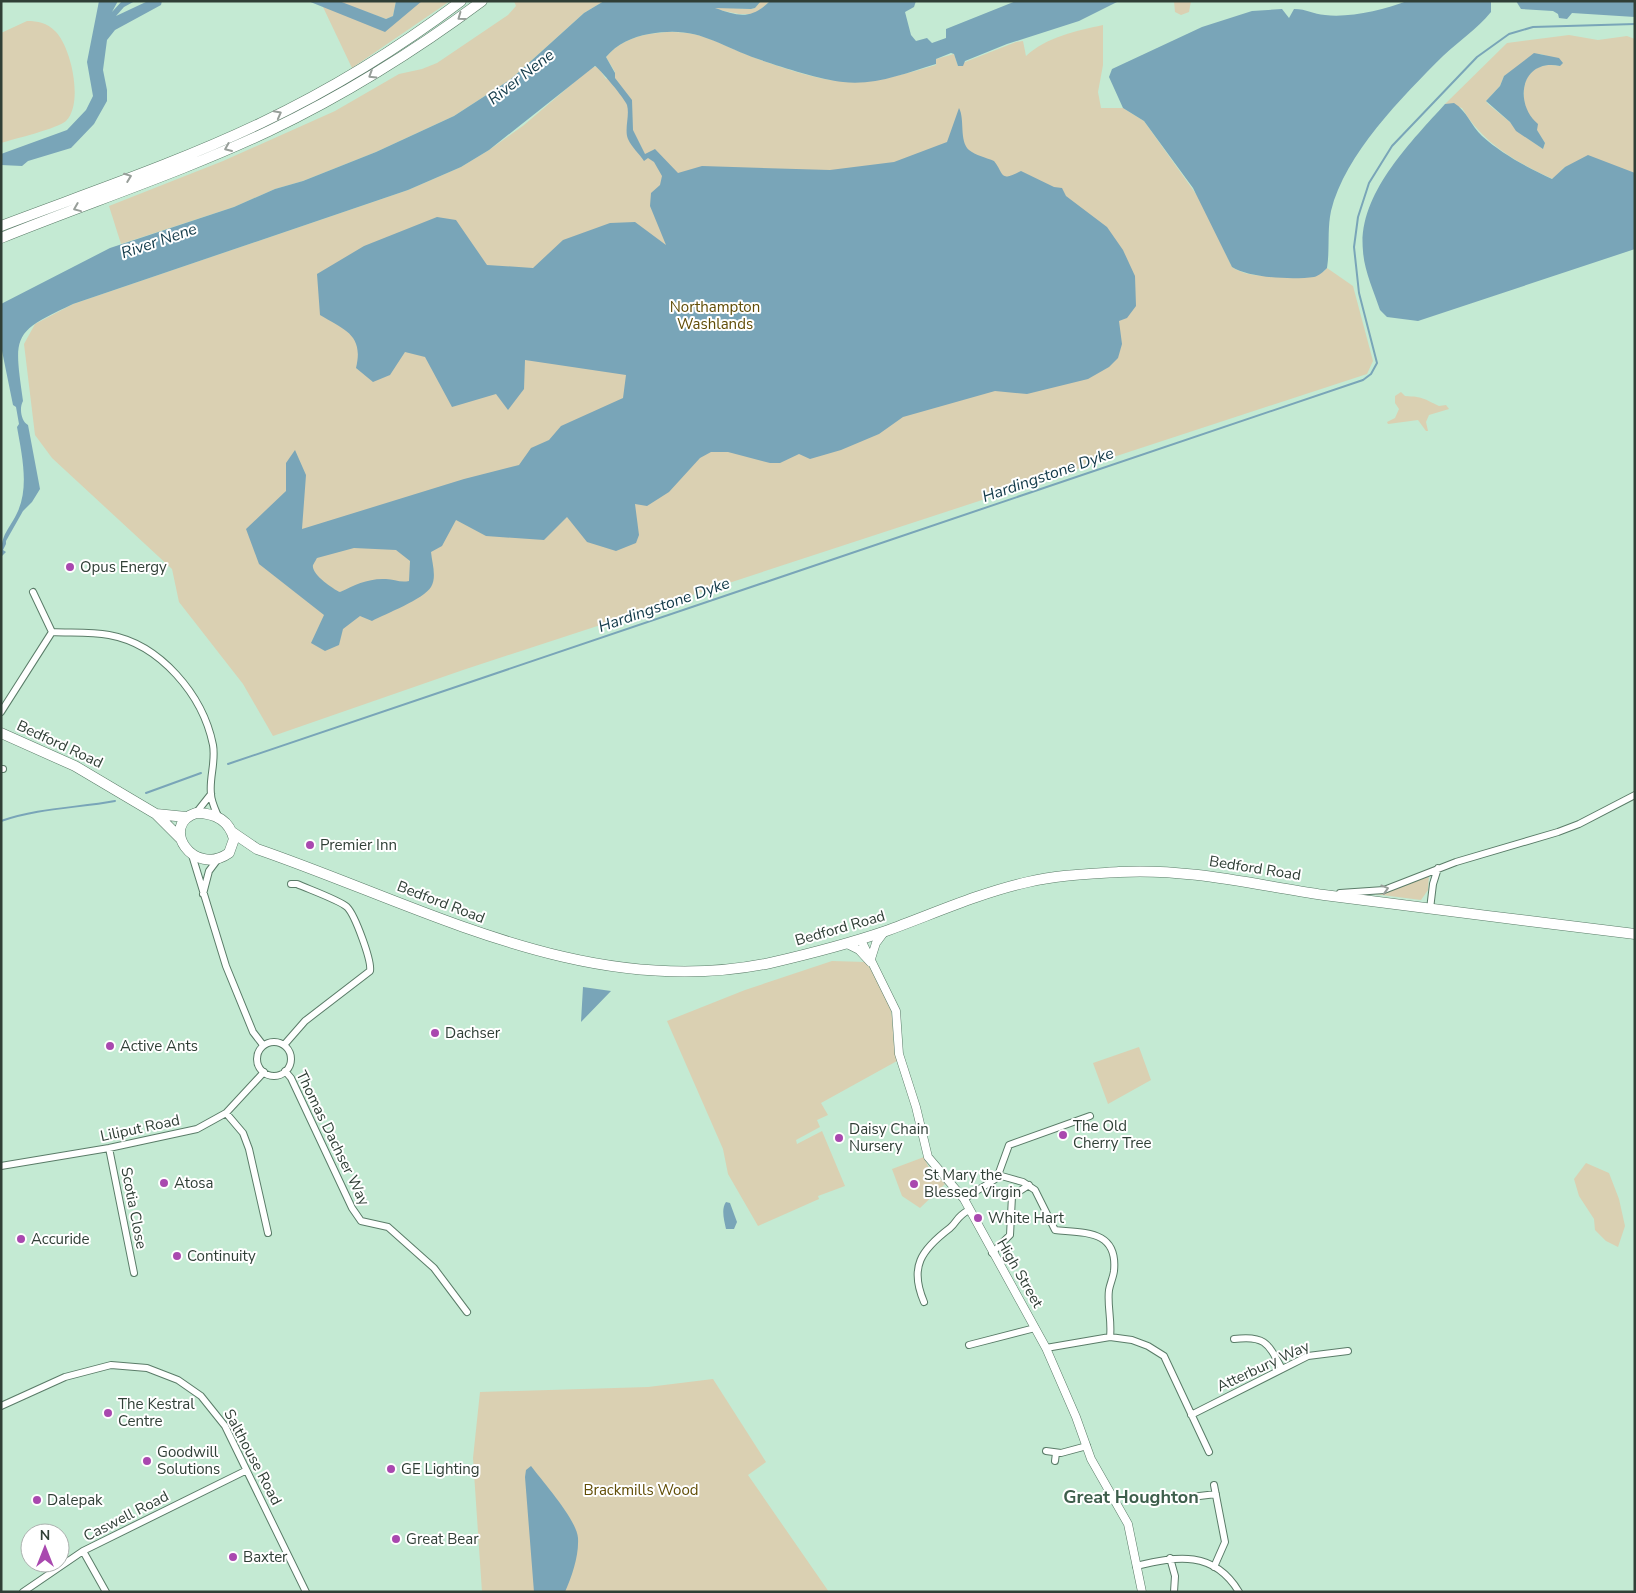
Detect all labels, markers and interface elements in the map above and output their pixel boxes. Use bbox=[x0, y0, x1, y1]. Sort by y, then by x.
one-way arrow bbox=[458, 11, 467, 19]
water label: River Nene bbox=[483, 44, 559, 110]
one-way arrow bbox=[369, 68, 378, 78]
one-way arrow bbox=[273, 110, 282, 120]
one-way arrow bbox=[224, 142, 233, 152]
one-way arrow bbox=[123, 173, 132, 183]
one-way arrow bbox=[73, 202, 81, 212]
water label: River Nene bbox=[118, 218, 200, 264]
park label: Northampton Washlands bbox=[670, 297, 760, 334]
water label: Hardingstone Dyke bbox=[979, 442, 1117, 508]
place label: Opus Energy bbox=[80, 557, 167, 577]
marker: Opus Energy bbox=[64, 561, 76, 573]
water label: Hardingstone Dyke bbox=[595, 572, 733, 638]
street label: Bedford Road bbox=[14, 715, 106, 773]
place label: Premier Inn bbox=[320, 835, 397, 855]
marker: Premier Inn bbox=[304, 839, 316, 851]
street label: Bedford Road bbox=[1208, 851, 1302, 885]
street label: Bedford Road bbox=[394, 876, 488, 928]
one-way arrow bbox=[1380, 885, 1388, 895]
street label: Bedford Road bbox=[793, 906, 887, 950]
place label: Dachser bbox=[445, 1023, 501, 1043]
marker: Dachser bbox=[429, 1027, 441, 1039]
place label: Active Ants bbox=[120, 1036, 198, 1056]
marker: Active Ants bbox=[104, 1040, 116, 1052]
street label: Thomas Dachser Way bbox=[292, 1067, 375, 1209]
street label: Liliput Road bbox=[98, 1110, 182, 1146]
place label: The Old Cherry Tree bbox=[1073, 1116, 1151, 1153]
place label: Daisy Chain Nursery bbox=[849, 1119, 929, 1156]
marker: The Old Cherry Tree bbox=[1057, 1129, 1069, 1141]
marker: Daisy Chain Nursery bbox=[833, 1132, 845, 1144]
street label: Scotia Close bbox=[116, 1165, 152, 1251]
place label: St Mary the Blessed Virgin bbox=[924, 1165, 1021, 1202]
place label: Atosa bbox=[174, 1173, 213, 1193]
marker: Atosa bbox=[158, 1177, 170, 1189]
marker: St Mary the Blessed Virgin bbox=[908, 1178, 920, 1190]
place label: White Hart bbox=[988, 1208, 1065, 1228]
marker: White Hart bbox=[972, 1212, 984, 1224]
place label: Accuride bbox=[31, 1229, 90, 1249]
marker: Accuride bbox=[15, 1233, 27, 1245]
street label: High Street bbox=[992, 1235, 1048, 1312]
place label: Continuity bbox=[187, 1246, 256, 1266]
marker: Continuity bbox=[171, 1250, 183, 1262]
street label: Atterbury Way bbox=[1213, 1336, 1313, 1396]
place label: The Kestral Centre bbox=[118, 1394, 195, 1431]
street label: Salthouse Road bbox=[219, 1406, 287, 1508]
marker: The Kestral Centre bbox=[102, 1407, 114, 1419]
place label: Goodwill Solutions bbox=[157, 1442, 220, 1479]
marker: Goodwill Solutions bbox=[141, 1455, 153, 1467]
place label: GE Lighting bbox=[401, 1459, 479, 1479]
marker: GE Lighting bbox=[385, 1463, 397, 1475]
park label: Brackmills Wood bbox=[583, 1480, 699, 1500]
district label: Great Houghton bbox=[1063, 1485, 1199, 1509]
street label: Caswell Road bbox=[80, 1486, 172, 1546]
place label: Dalepak bbox=[47, 1490, 103, 1510]
marker: Dalepak bbox=[31, 1494, 43, 1506]
north arrow bbox=[20, 1523, 70, 1573]
text: N bbox=[40, 1526, 50, 1545]
place label: Great Bear bbox=[406, 1529, 479, 1549]
marker: Great Bear bbox=[390, 1533, 402, 1545]
place label: Baxter bbox=[243, 1547, 288, 1567]
marker: Baxter bbox=[227, 1551, 239, 1563]

